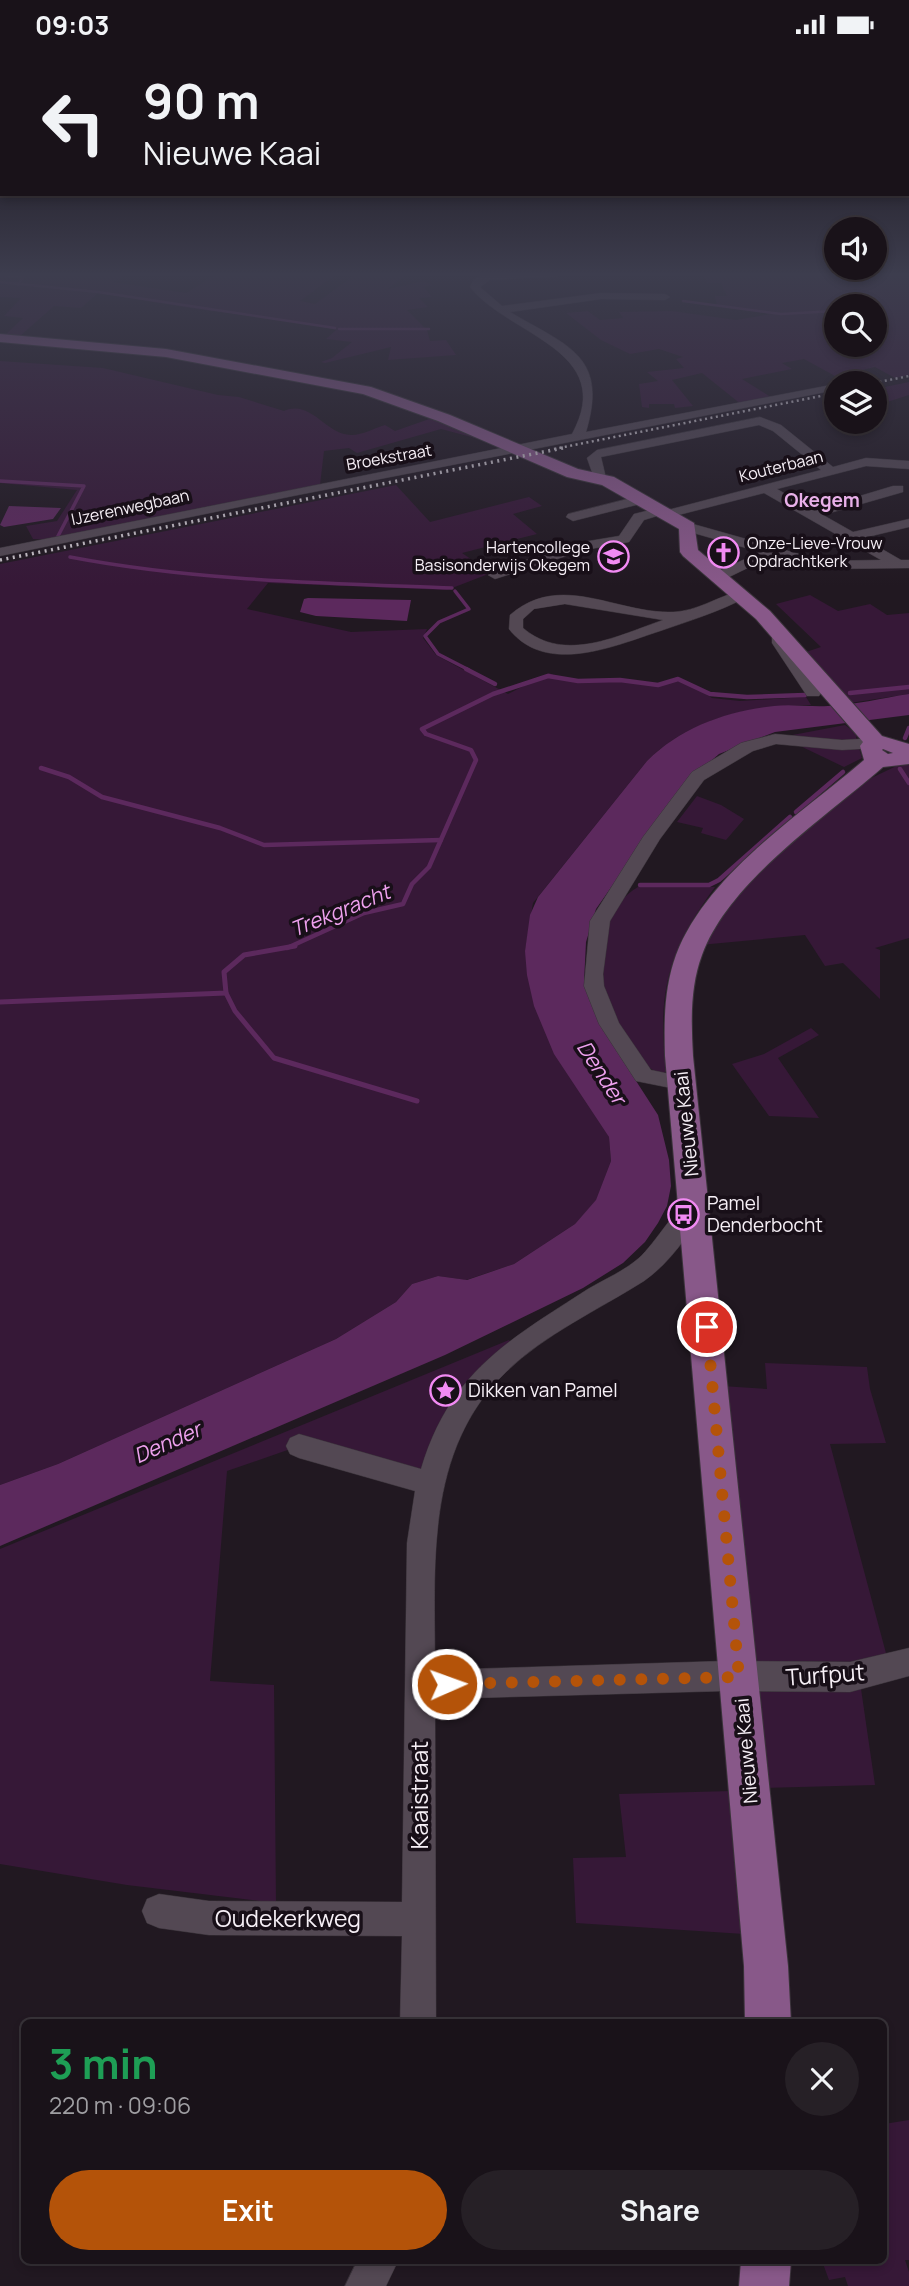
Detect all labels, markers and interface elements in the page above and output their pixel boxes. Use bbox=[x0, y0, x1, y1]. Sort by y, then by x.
text: 09:03 bbox=[35, 7, 109, 43]
text: 90 m bbox=[143, 67, 260, 134]
icon: left bbox=[28, 77, 119, 168]
text: Nieuwe Kaai bbox=[143, 131, 321, 175]
map controls bbox=[824, 217, 887, 434]
button: sound bbox=[824, 217, 887, 280]
button: search bbox=[824, 294, 887, 357]
button: layers bbox=[824, 371, 887, 434]
street label: Broekstraat bbox=[345, 439, 433, 475]
street label: Kouterbaan bbox=[737, 445, 825, 487]
street label: IJzerenwegbaan bbox=[69, 484, 191, 530]
district label: Okegem bbox=[784, 487, 860, 513]
place label: Onze-Lieve-Vrouw Opdrachtkerk bbox=[747, 532, 883, 572]
church icon: Onze-Lieve-Vrouw Opdrachtkerk bbox=[707, 535, 741, 569]
place label: Hartencollege Basisonderwijs Okegem bbox=[415, 536, 590, 576]
school or university icon: Hartencollege Basisonderwijs Okegem bbox=[596, 539, 630, 573]
water label: Trekgracht bbox=[286, 876, 396, 943]
water label: Dender bbox=[571, 1035, 634, 1111]
street label: Nieuwe Kaai bbox=[668, 1070, 704, 1178]
place label: Pamel Denderbocht bbox=[707, 1190, 823, 1238]
bus stop icon: Pamel Denderbocht bbox=[667, 1197, 701, 1231]
pin bbox=[677, 1297, 737, 1357]
icon: arrive bbox=[688, 1308, 726, 1346]
place icon: Dikken van Pamel bbox=[428, 1373, 462, 1407]
place label: Dikken van Pamel bbox=[468, 1377, 618, 1403]
water label: Dender bbox=[129, 1414, 207, 1469]
position arrow bbox=[410, 1647, 484, 1721]
street label: Turfput bbox=[784, 1655, 866, 1693]
street label: Nieuwe Kaai bbox=[728, 1697, 764, 1805]
street label: Kaaistraat bbox=[403, 1741, 435, 1849]
street label: Oudekerkweg bbox=[215, 1902, 361, 1934]
text: 3 min bbox=[49, 2034, 158, 2092]
button: close bbox=[785, 2042, 859, 2116]
text: 220 m · 09:06 bbox=[49, 2089, 191, 2121]
button: Exit bbox=[49, 2170, 447, 2250]
button: Share bbox=[461, 2170, 859, 2250]

